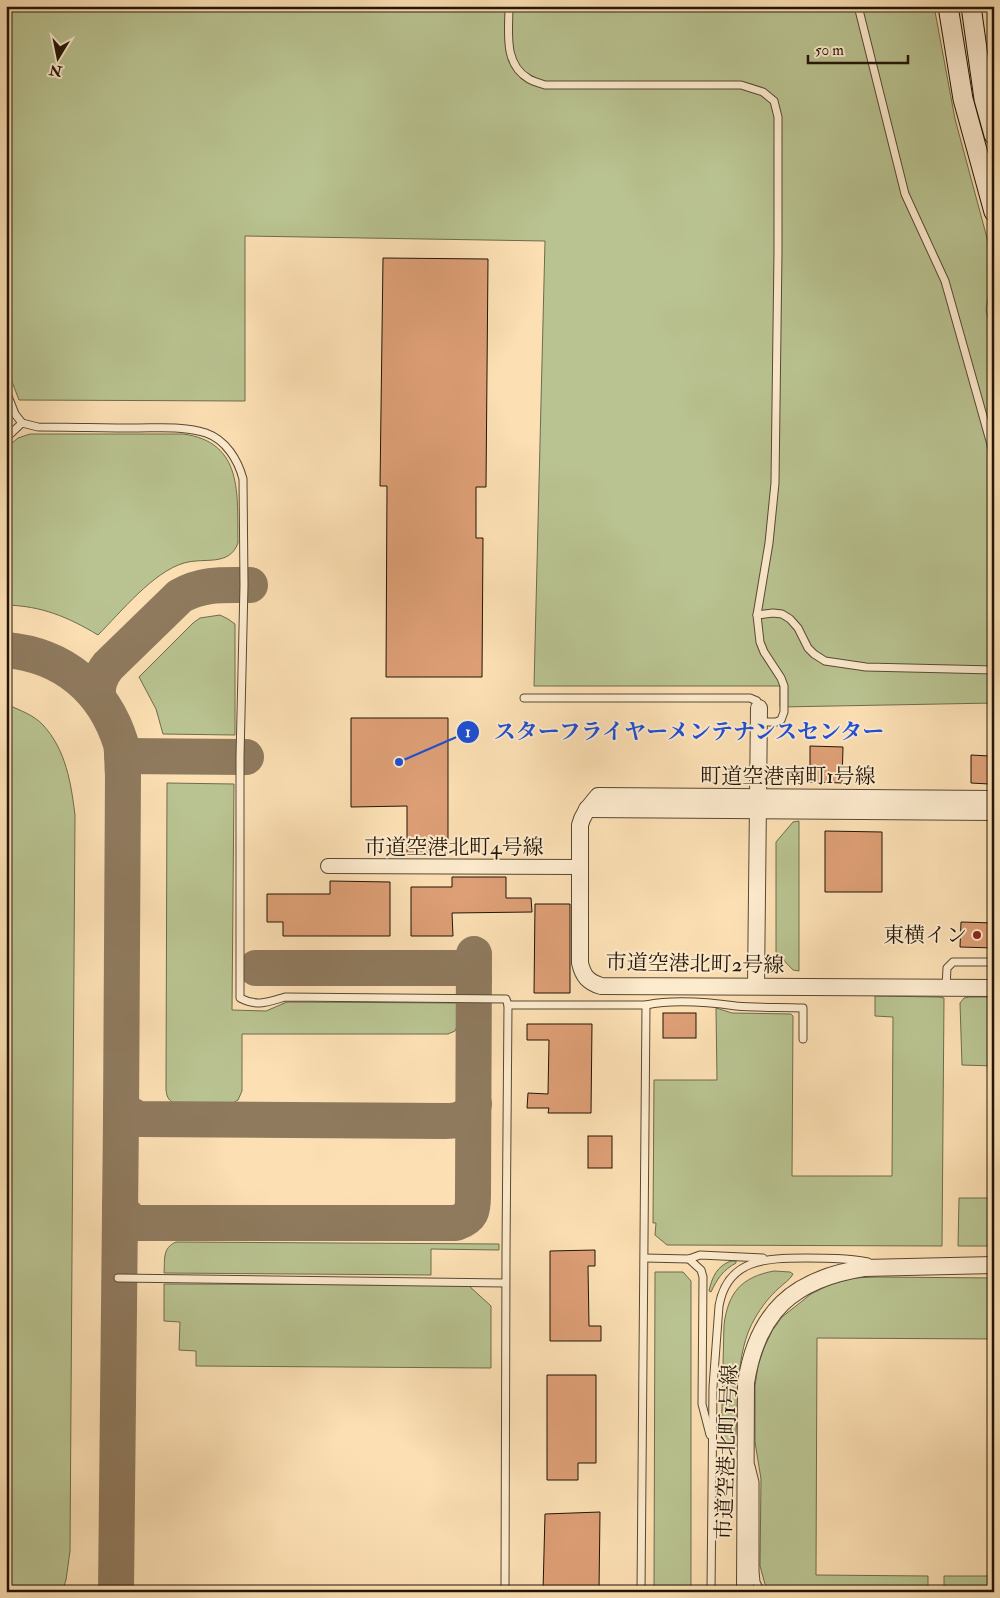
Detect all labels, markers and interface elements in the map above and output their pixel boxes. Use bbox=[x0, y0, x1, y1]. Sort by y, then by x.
north arrow bbox=[32, 32, 82, 82]
scale bar bbox=[808, 32, 908, 64]
text: 50 m bbox=[815, 41, 844, 60]
text: N bbox=[48, 61, 64, 80]
callout: スターフライヤーメンテナンスセンター bbox=[456, 713, 897, 750]
text: スターフライヤーメンテナンスセンター bbox=[494, 718, 884, 746]
text: 1 bbox=[465, 723, 471, 742]
street label: 町道空港南町1号線 bbox=[700, 763, 876, 790]
street label: 市道空港北町4号線 bbox=[364, 834, 544, 861]
place label: 東横イン bbox=[883, 922, 967, 949]
marker: 東横イン bbox=[971, 929, 983, 941]
street label: 市道空港北町2号線 bbox=[605, 949, 785, 979]
street label: 市道空港北町1号線 bbox=[710, 1364, 744, 1540]

